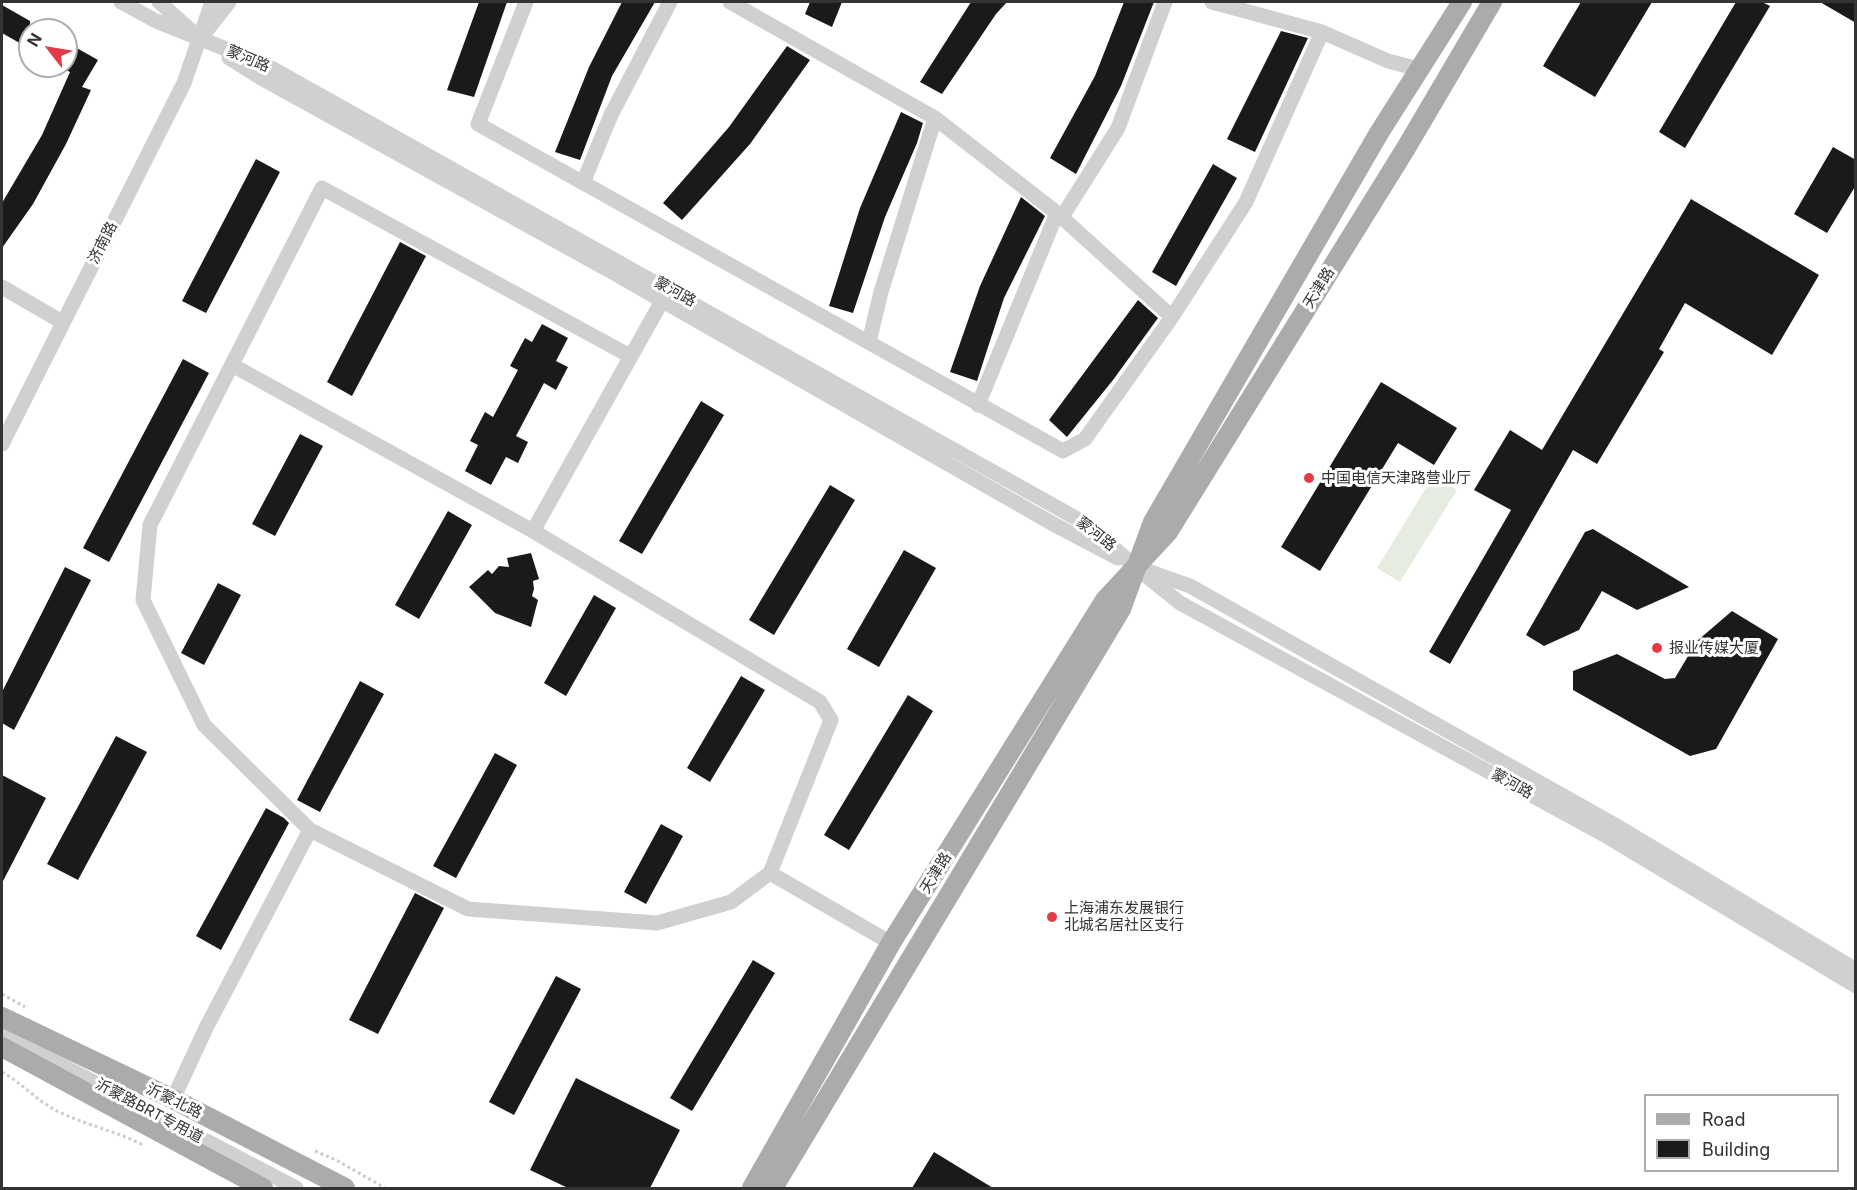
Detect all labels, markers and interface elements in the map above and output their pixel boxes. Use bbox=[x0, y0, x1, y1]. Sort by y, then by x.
north arrow bbox=[18, 18, 78, 78]
text: N bbox=[23, 29, 46, 50]
street label: 蒙河路 bbox=[224, 42, 272, 76]
street label: 济南路 bbox=[85, 219, 121, 267]
street label: 天津路 bbox=[1299, 264, 1339, 312]
street label: 蒙河路 bbox=[651, 273, 699, 311]
place label: 中国电信天津路营业厅 bbox=[1321, 469, 1471, 487]
marker: 中国电信天津路营业厅 bbox=[1302, 471, 1316, 485]
street label: 蒙河路 bbox=[1073, 513, 1119, 555]
place label: 报业传媒大厦 bbox=[1669, 639, 1759, 657]
marker: 报业传媒大厦 bbox=[1650, 641, 1664, 655]
street label: 蒙河路 bbox=[1488, 765, 1536, 803]
street label: 天津路 bbox=[916, 849, 956, 897]
place label: 上海浦东发展银行 北城名居社区支行 bbox=[1064, 899, 1184, 934]
marker: 上海浦东发展银行 北城名居社区支行 bbox=[1045, 910, 1059, 924]
street label: 沂蒙路BRT专用道 bbox=[92, 1075, 206, 1147]
street label: 沂蒙北路 bbox=[143, 1080, 205, 1122]
legend bbox=[1644, 1094, 1839, 1172]
text: Road bbox=[1702, 1109, 1745, 1130]
text: Building bbox=[1702, 1139, 1770, 1160]

